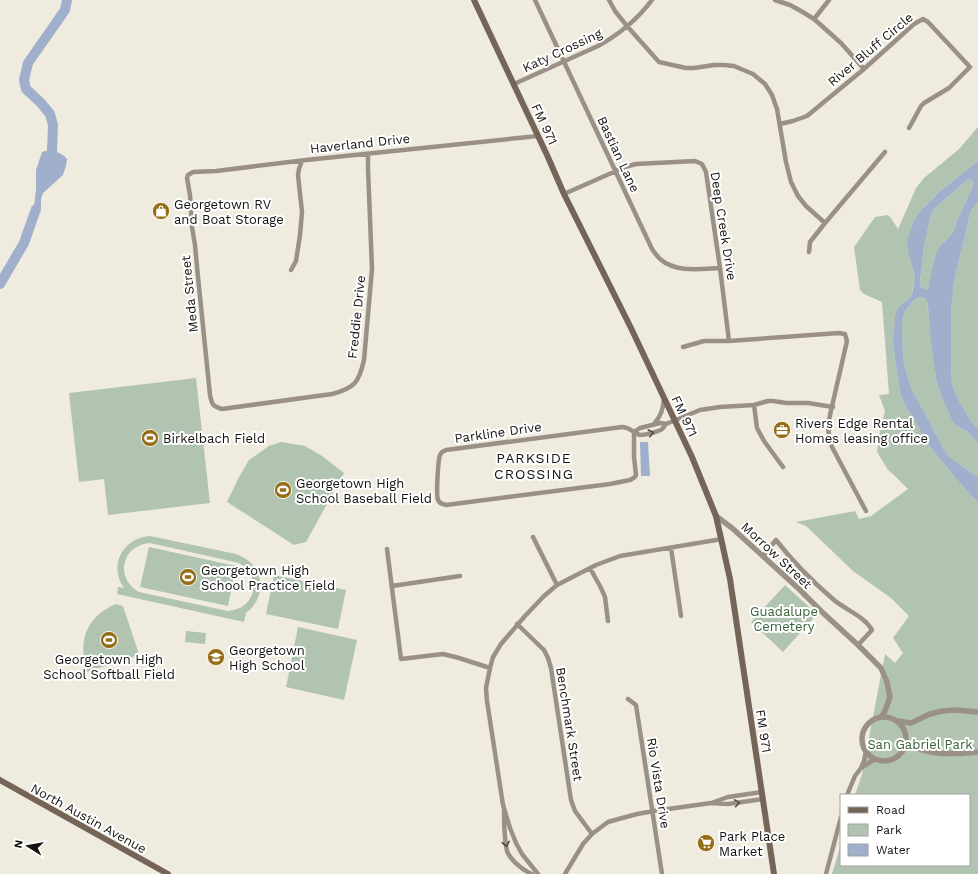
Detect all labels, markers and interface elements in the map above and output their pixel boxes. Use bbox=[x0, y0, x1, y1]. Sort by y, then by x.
street label: River Bluff Circle bbox=[825, 9, 916, 89]
street label: Katy Crossing bbox=[520, 26, 604, 75]
street label: FM 971 bbox=[529, 101, 561, 147]
street label: Bastian Lane bbox=[594, 114, 643, 195]
street label: Haverland Drive bbox=[309, 131, 411, 156]
street label: Deep Creek Drive bbox=[708, 171, 740, 281]
place label: Georgetown RV and Boat Storage bbox=[174, 197, 284, 227]
shop icon: Georgetown RV and Boat Storage bbox=[151, 201, 171, 221]
street label: Meda Street bbox=[178, 254, 201, 333]
street label: Freddie Drive bbox=[345, 274, 368, 360]
street label: FM 971 bbox=[669, 393, 701, 439]
place label: Rivers Edge Rental Homes leasing office bbox=[795, 416, 928, 446]
street label: Parkline Drive bbox=[454, 419, 543, 446]
office icon: Rivers Edge Rental Homes leasing office bbox=[772, 420, 792, 440]
sports icon: Birkelbach Field bbox=[140, 428, 160, 448]
one-way arrow bbox=[648, 429, 655, 437]
place label: Birkelbach Field bbox=[163, 431, 265, 446]
district label: PARKSIDE CROSSING bbox=[494, 450, 574, 482]
place label: Georgetown High School Baseball Field bbox=[296, 476, 432, 506]
sports icon: Georgetown High School Baseball Field bbox=[273, 480, 293, 500]
street label: Morrow Street bbox=[738, 519, 815, 592]
place label: Georgetown High School Practice Field bbox=[201, 563, 335, 593]
sports icon: Georgetown High School Practice Field bbox=[178, 567, 198, 587]
park label: Guadalupe Cemetery bbox=[750, 604, 818, 634]
sports icon: Georgetown High School Softball Field bbox=[99, 630, 119, 650]
place label: Georgetown High School bbox=[229, 643, 305, 673]
school or university icon: Georgetown High School bbox=[206, 647, 226, 667]
place label: Georgetown High School Softball Field bbox=[43, 652, 175, 682]
street label: Benchmark Street bbox=[553, 666, 586, 783]
street label: FM 971 bbox=[753, 708, 774, 754]
street label: Rio Vista Drive bbox=[644, 737, 673, 830]
park label: San Gabriel Park bbox=[867, 737, 973, 752]
street label: North Austin Avenue bbox=[28, 780, 149, 856]
legend bbox=[840, 794, 970, 866]
one-way arrow bbox=[734, 799, 740, 808]
text: Road bbox=[876, 803, 905, 817]
text: Park bbox=[876, 823, 902, 837]
north arrow bbox=[8, 826, 48, 866]
place label: Park Place Market bbox=[719, 829, 785, 859]
supermarket icon: Park Place Market bbox=[696, 833, 716, 853]
text: N bbox=[12, 839, 26, 849]
one-way arrow bbox=[501, 841, 510, 847]
text: Water bbox=[876, 843, 911, 857]

